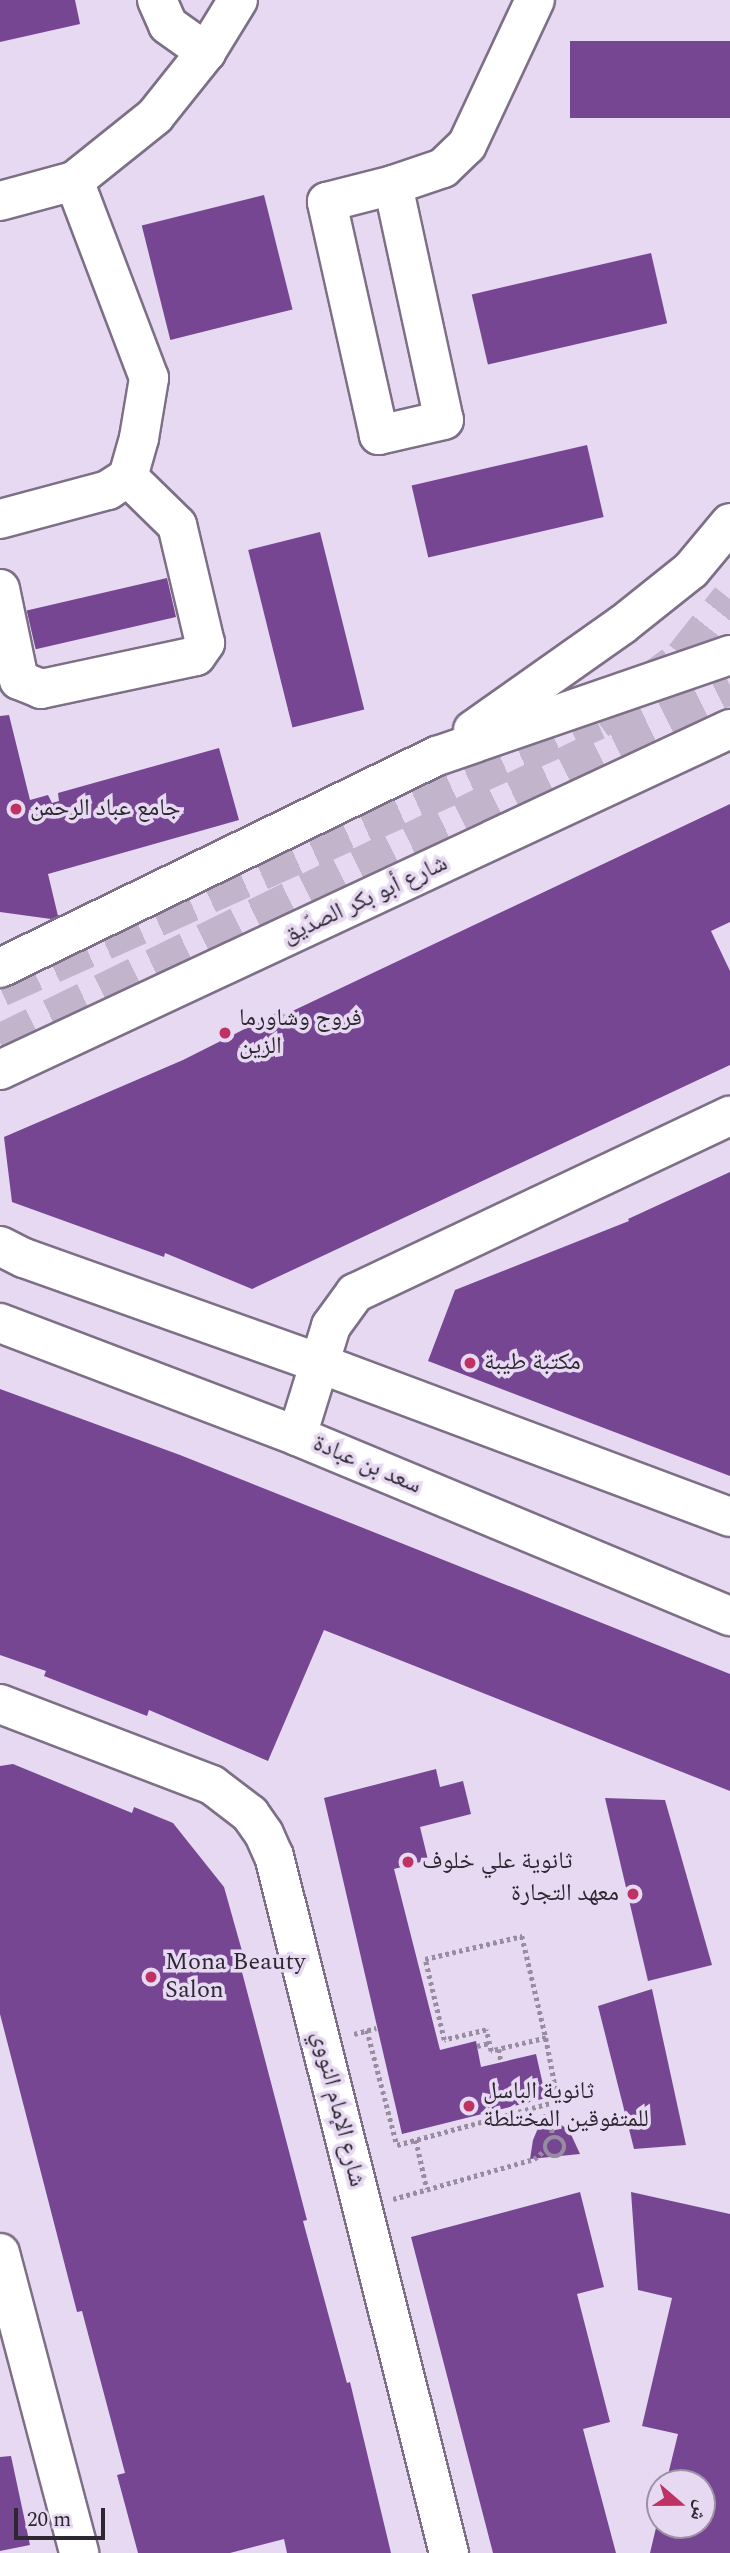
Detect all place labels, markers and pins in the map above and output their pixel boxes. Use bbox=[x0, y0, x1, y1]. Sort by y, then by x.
place label: جامع عباد الرحمن bbox=[30, 795, 181, 823]
marker: جامع عباد الرحمن bbox=[8, 801, 24, 817]
place label: فروج وشاورما الزين bbox=[239, 1005, 362, 1061]
marker: فروج وشاورما الزين bbox=[217, 1025, 233, 1041]
place label: مكتبة طيبة bbox=[484, 1349, 581, 1377]
marker: مكتبة طيبة bbox=[462, 1355, 478, 1371]
place label: ثانوية علي خلوف bbox=[422, 1848, 572, 1876]
marker: ثانوية علي خلوف bbox=[400, 1854, 416, 1870]
place label: معهد التجارة bbox=[511, 1880, 619, 1908]
marker: معهد التجارة bbox=[625, 1886, 641, 1902]
place label: Mona Beauty Salon bbox=[165, 1949, 306, 2005]
marker: Mona Beauty Salon bbox=[143, 1969, 159, 1985]
place label: ثانوية الباسل للمتفوقين المختلطة bbox=[483, 2078, 649, 2134]
marker: ثانوية الباسل للمتفوقين المختلطة bbox=[461, 2098, 477, 2114]

